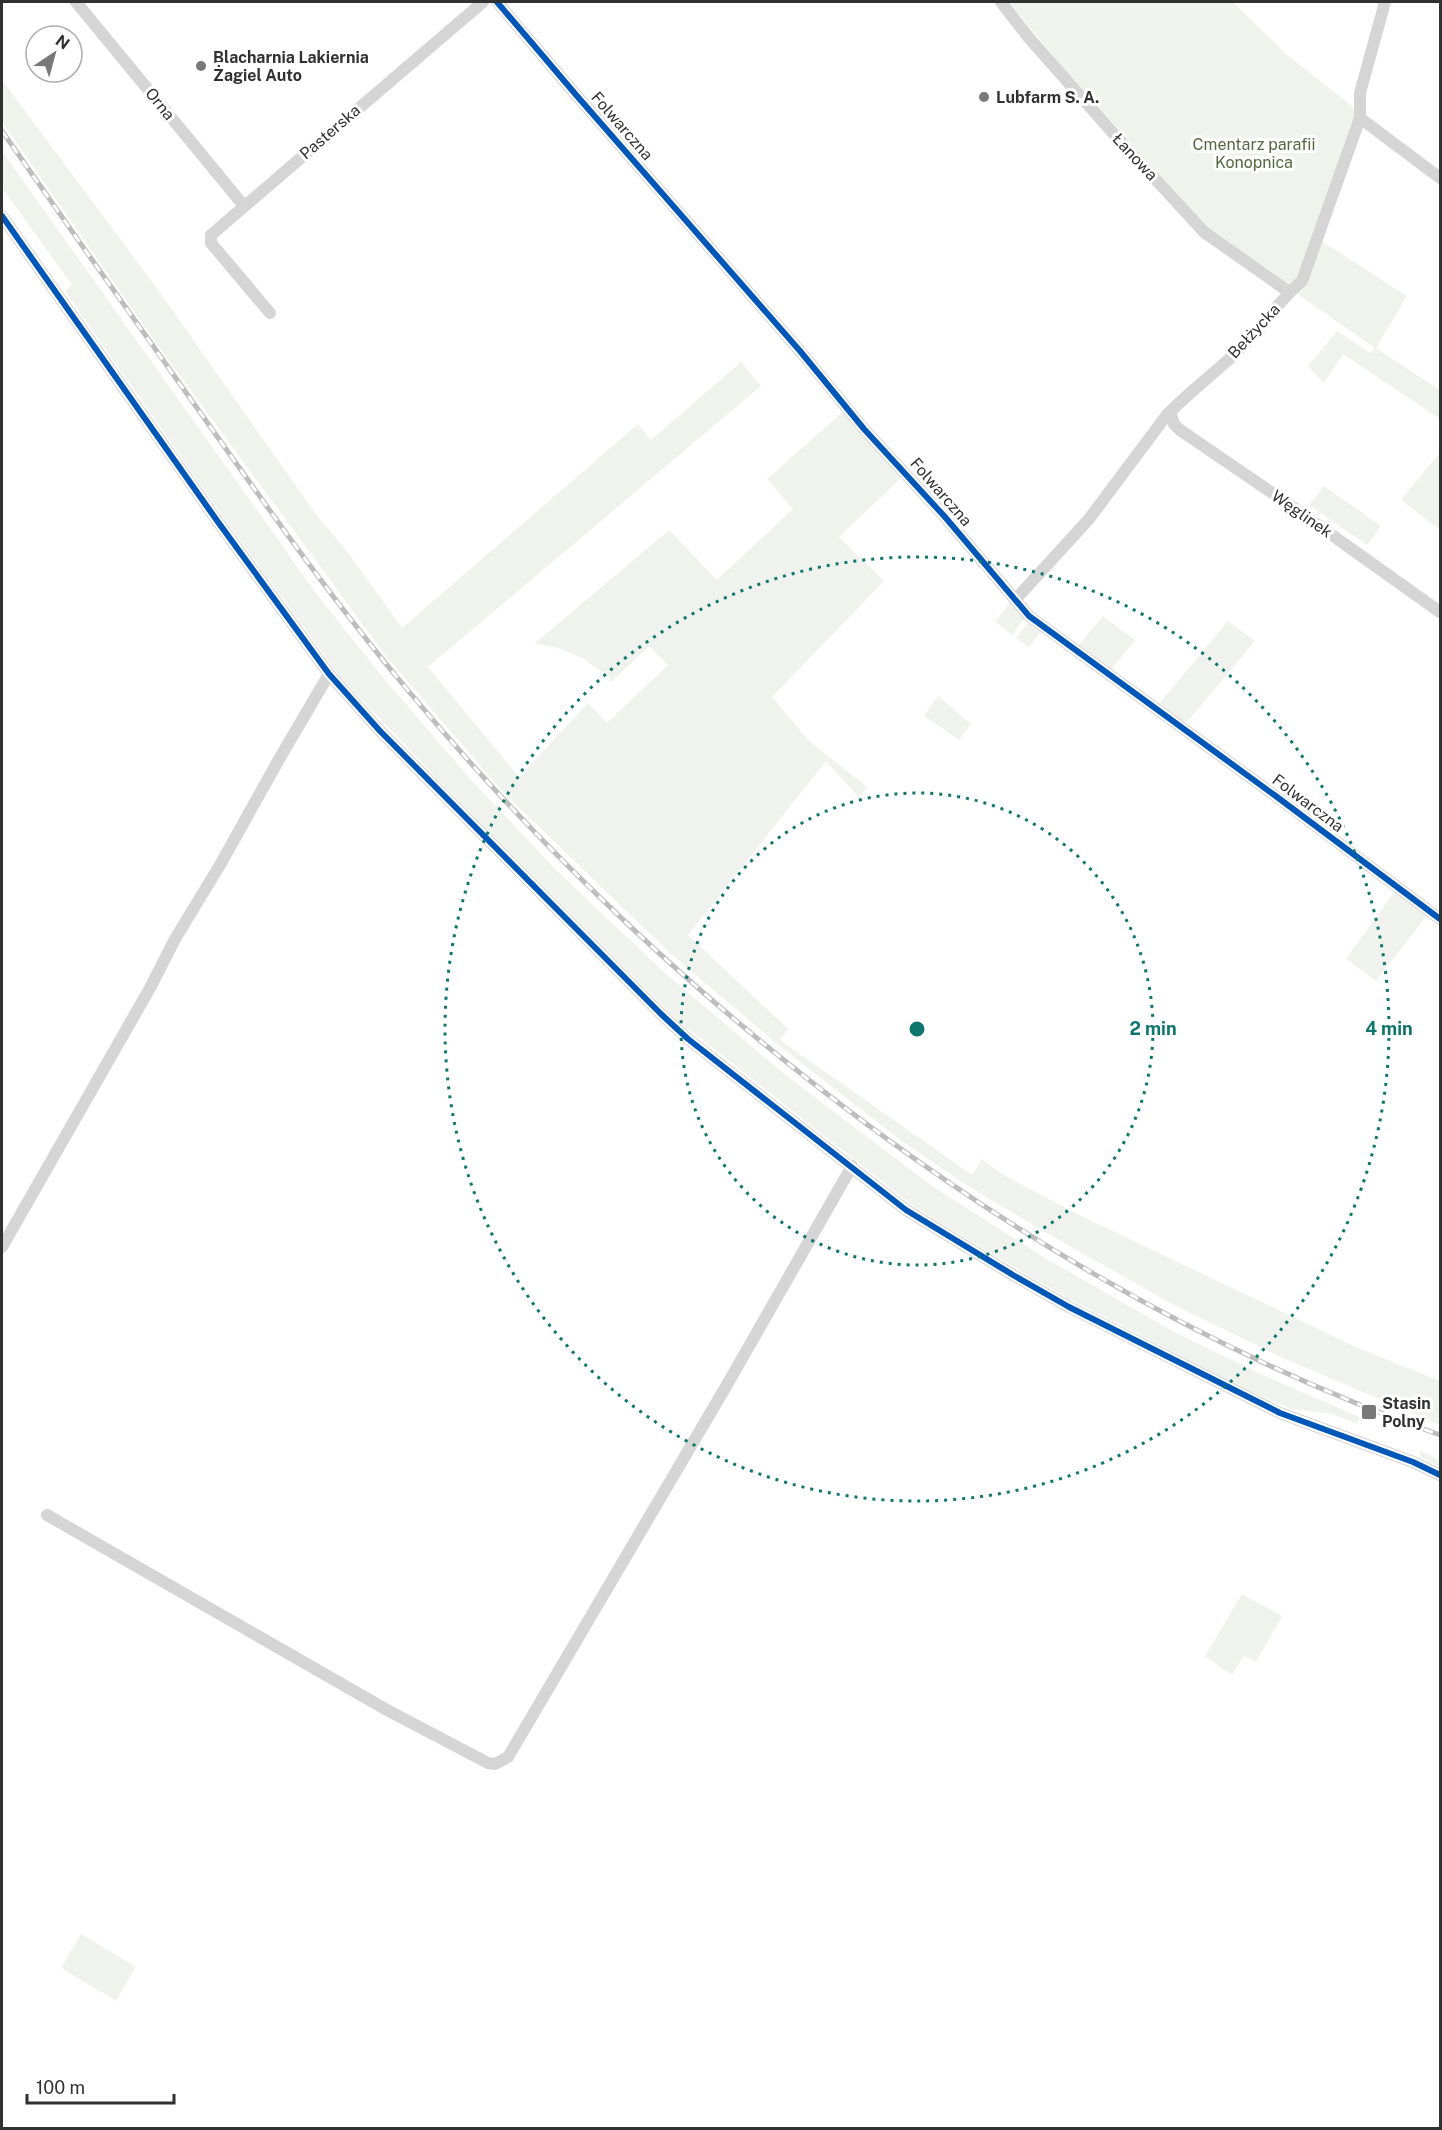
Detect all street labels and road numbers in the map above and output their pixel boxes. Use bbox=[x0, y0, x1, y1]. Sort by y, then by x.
street label: Orna bbox=[141, 84, 179, 124]
street label: Folwarczna bbox=[587, 88, 657, 164]
street label: Pasterska bbox=[296, 101, 364, 163]
street label: Łanowa bbox=[1109, 130, 1161, 184]
street label: Bełżycka bbox=[1224, 300, 1284, 362]
street label: Folwarczna bbox=[906, 454, 976, 530]
street label: Węglinek bbox=[1268, 486, 1336, 542]
street label: Folwarczna bbox=[1269, 770, 1347, 836]

